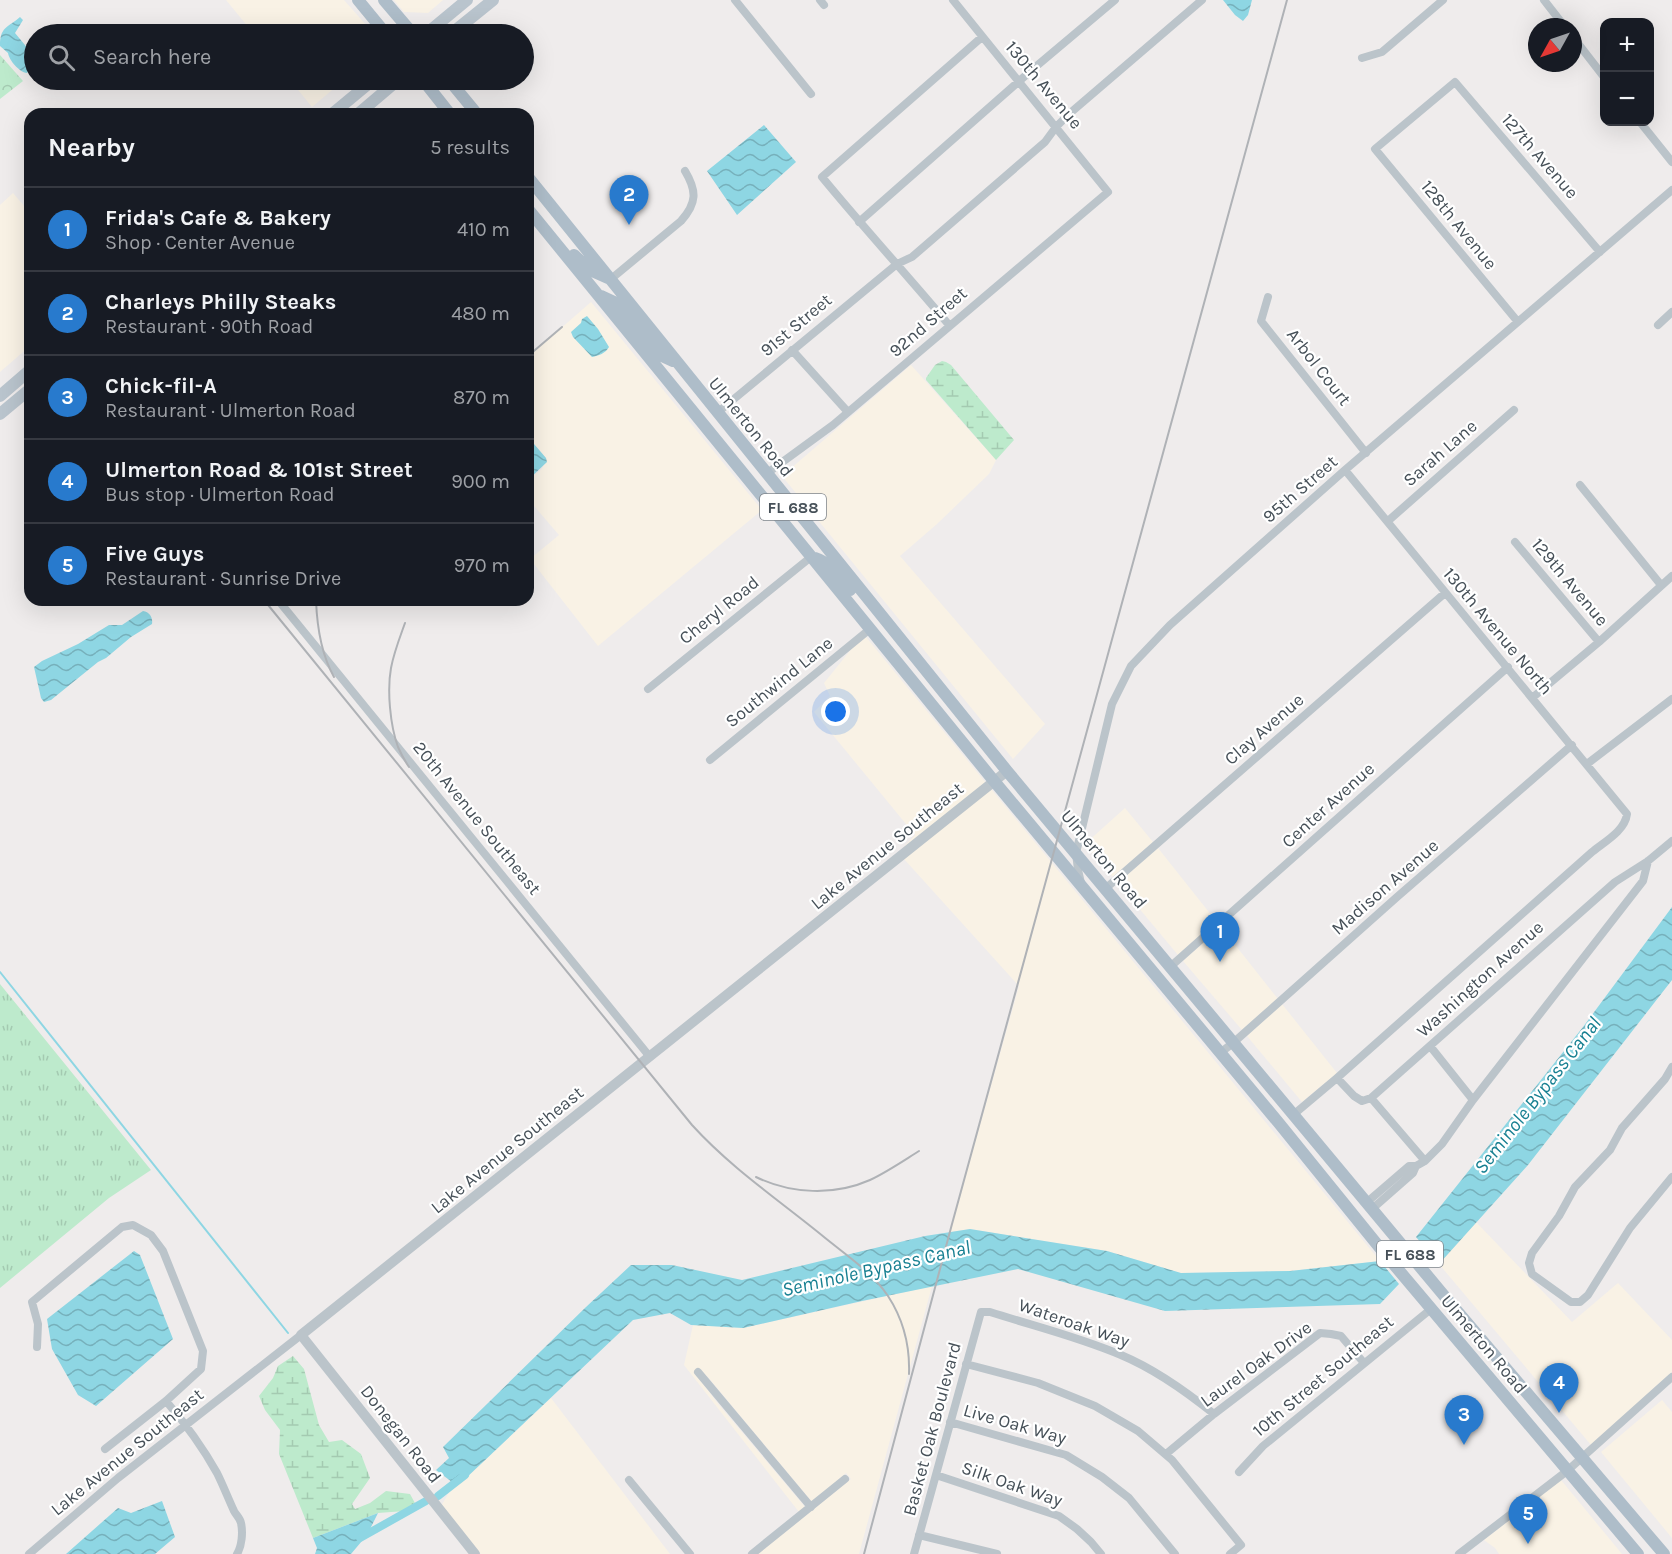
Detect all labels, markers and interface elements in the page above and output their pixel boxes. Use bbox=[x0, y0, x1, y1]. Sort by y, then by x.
north arrow bbox=[1528, 18, 1582, 72]
map controls bbox=[1600, 18, 1654, 126]
button: + bbox=[1600, 18, 1654, 72]
search box bbox=[24, 24, 534, 90]
street label: 130th Avenue bbox=[1001, 36, 1087, 134]
icon: search bbox=[45, 41, 78, 74]
text: Search here bbox=[93, 44, 211, 70]
button: − bbox=[1600, 72, 1654, 126]
street label: 127th Avenue bbox=[1497, 109, 1583, 203]
text: Nearby bbox=[48, 132, 135, 163]
text: 5 results bbox=[430, 136, 510, 159]
pin: 2 bbox=[610, 176, 648, 225]
street label: 128th Avenue bbox=[1416, 176, 1502, 274]
text: Frida's Cafe & Bakery bbox=[105, 205, 331, 231]
text: 1 bbox=[64, 218, 71, 241]
text: 410 m bbox=[457, 218, 510, 241]
text: Shop · Center Avenue bbox=[105, 231, 295, 254]
street label: 92nd Street bbox=[885, 282, 972, 362]
text: Charleys Philly Steaks bbox=[105, 289, 336, 315]
street label: 91st Street bbox=[756, 289, 836, 361]
text: 2 bbox=[61, 302, 74, 325]
text: 480 m bbox=[451, 302, 510, 325]
text: Restaurant · 90th Road bbox=[105, 315, 313, 338]
street label: Arbol Court bbox=[1282, 324, 1356, 410]
street label: Ulmerton Road bbox=[704, 372, 798, 482]
text: Chick-fil-A bbox=[105, 373, 217, 399]
text: 3 bbox=[61, 386, 74, 409]
text: 870 m bbox=[453, 386, 510, 409]
text: Restaurant · Ulmerton Road bbox=[105, 399, 356, 422]
street label: Sarah Lane bbox=[1399, 415, 1481, 491]
street label: 95th Street bbox=[1258, 450, 1342, 527]
text: Ulmerton Road & 101st Street bbox=[105, 457, 413, 483]
text: 4 bbox=[62, 470, 73, 493]
text: 900 m bbox=[451, 470, 510, 493]
text: Bus stop · Ulmerton Road bbox=[105, 483, 335, 506]
road number: FL 688 bbox=[760, 494, 826, 520]
street label: 129th Avenue bbox=[1527, 534, 1613, 630]
text: Five Guys bbox=[105, 541, 204, 567]
text: 5 bbox=[62, 554, 73, 577]
text: 970 m bbox=[454, 554, 510, 577]
street label: 130th Avenue North bbox=[1438, 563, 1558, 699]
text: Restaurant · Sunrise Drive bbox=[105, 567, 341, 590]
street label: Cheryl Road bbox=[674, 571, 764, 649]
street label: Southwind Lane bbox=[721, 632, 837, 732]
street label: Clay Avenue bbox=[1220, 689, 1308, 769]
your location bbox=[821, 697, 850, 726]
street label: 20th Avenue Southeast bbox=[408, 737, 546, 899]
street label: Center Avenue bbox=[1277, 758, 1379, 852]
street label: Lake Avenue Southeast bbox=[806, 777, 968, 914]
street label: Ulmerton Road bbox=[1056, 805, 1152, 913]
street label: Madison Avenue bbox=[1327, 834, 1443, 940]
pin: 1 bbox=[1200, 912, 1240, 962]
street label: Washington Avenue bbox=[1412, 916, 1548, 1042]
water label: Seminole Bypass Canal bbox=[1469, 1012, 1606, 1178]
street label: Lake Avenue Southeast bbox=[426, 1081, 588, 1218]
water label: Seminole Bypass Canal bbox=[780, 1236, 973, 1301]
road number: FL 688 bbox=[1377, 1241, 1443, 1267]
street label: Ulmerton Road bbox=[1436, 1290, 1532, 1398]
street label: Wateroak Way bbox=[1016, 1294, 1133, 1352]
street label: 10th Street Southeast bbox=[1248, 1311, 1398, 1441]
street label: Laurel Oak Drive bbox=[1196, 1316, 1316, 1412]
street label: Basket Oak Boulevard bbox=[898, 1340, 966, 1518]
pin: 4 bbox=[1540, 1364, 1578, 1413]
street label: Donegan Road bbox=[356, 1381, 446, 1487]
street label: Lake Avenue Southeast bbox=[46, 1383, 208, 1520]
pin: 3 bbox=[1444, 1396, 1484, 1445]
street label: Live Oak Way bbox=[961, 1399, 1070, 1449]
street label: Silk Oak Way bbox=[959, 1456, 1066, 1512]
pin: 5 bbox=[1508, 1494, 1547, 1544]

